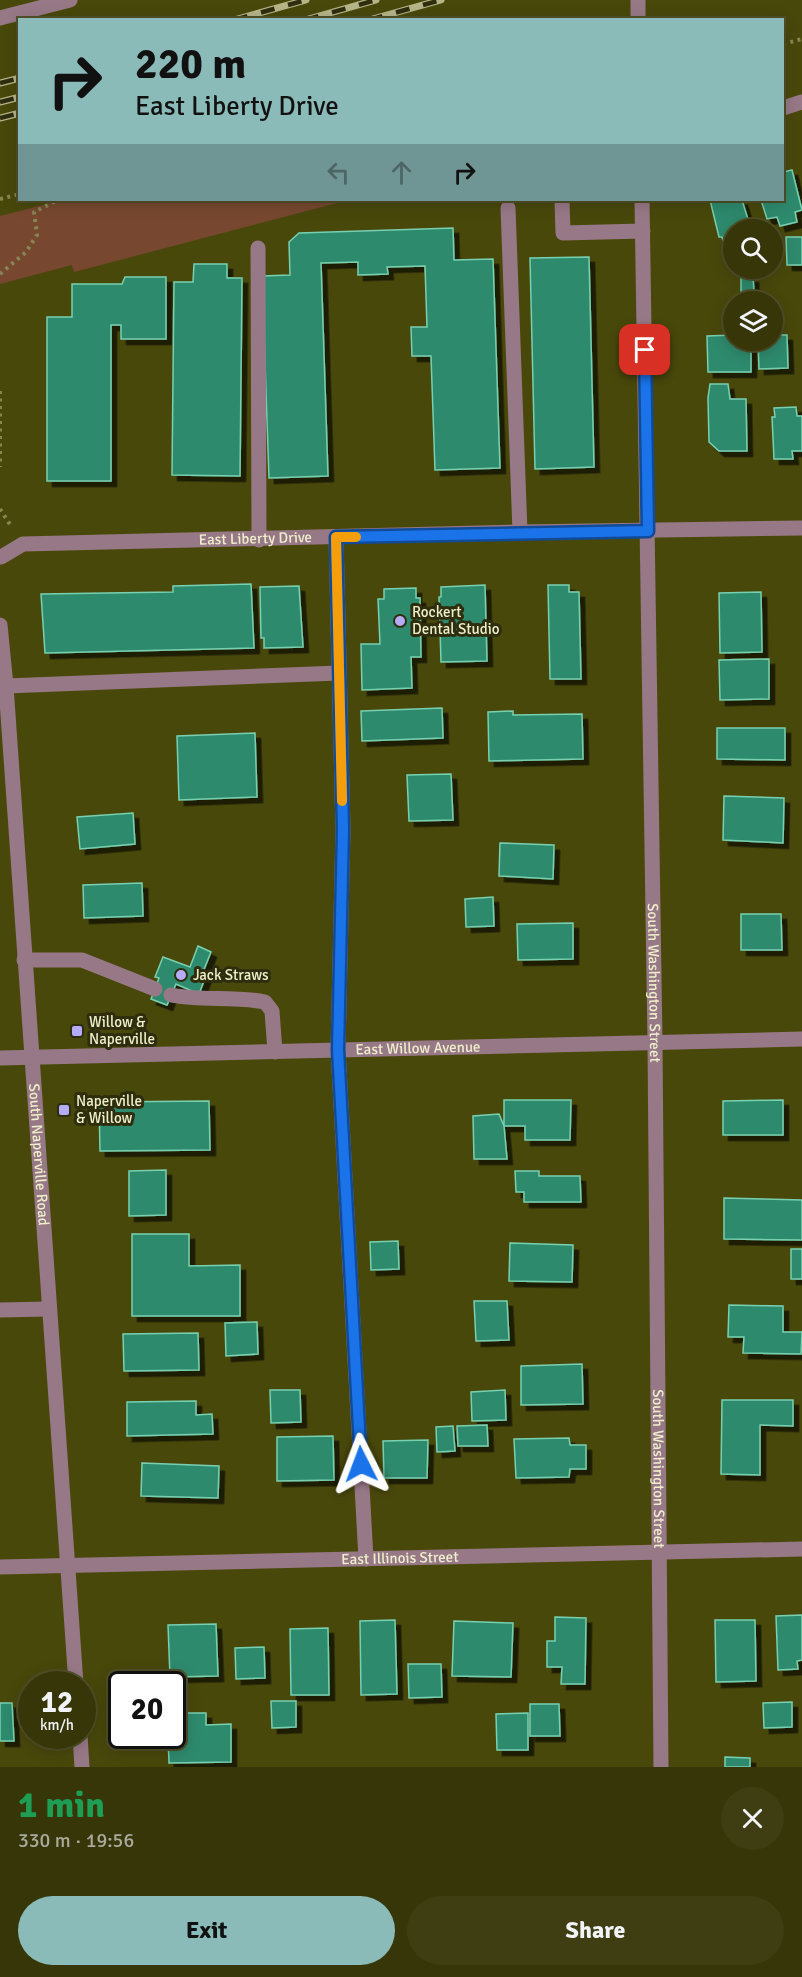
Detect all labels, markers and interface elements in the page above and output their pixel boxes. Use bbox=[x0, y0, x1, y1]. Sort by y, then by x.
text: 220 m bbox=[135, 39, 246, 90]
icon: right bbox=[36, 42, 114, 120]
text: East Liberty Drive bbox=[135, 90, 339, 123]
icon: left bbox=[322, 156, 355, 189]
icon: ahead bbox=[385, 156, 418, 189]
icon: right bbox=[448, 156, 481, 189]
map controls bbox=[723, 219, 783, 351]
button: search bbox=[723, 219, 783, 279]
button: layers bbox=[723, 291, 783, 351]
pin bbox=[619, 324, 670, 375]
icon: arrive bbox=[628, 333, 661, 366]
street label: East Liberty Drive bbox=[199, 528, 312, 549]
place label: Rockert Dental Studio bbox=[412, 603, 500, 638]
marker: Rockert Dental Studio bbox=[393, 614, 407, 628]
street label: South Washington Street bbox=[644, 903, 664, 1063]
place label: Jack Straws bbox=[193, 966, 269, 984]
marker: Jack Straws bbox=[174, 968, 188, 982]
place label: Willow & Naperville bbox=[89, 1013, 155, 1048]
marker: Willow & Naperville bbox=[70, 1024, 84, 1038]
street label: East Willow Avenue bbox=[355, 1038, 481, 1059]
street label: South Naperville Road bbox=[25, 1083, 53, 1226]
place label: Naperville & Willow bbox=[76, 1092, 142, 1127]
marker: Naperville & Willow bbox=[57, 1103, 71, 1117]
street label: South Washington Street bbox=[649, 1389, 668, 1549]
position arrow bbox=[329, 1432, 393, 1496]
street label: East Illinois Street bbox=[341, 1548, 459, 1568]
speed limit sign: 20 bbox=[108, 1671, 186, 1749]
text: 12 bbox=[41, 1684, 73, 1721]
text: km/h bbox=[40, 1716, 74, 1734]
text: 1 min bbox=[18, 1783, 105, 1828]
button: close bbox=[721, 1787, 784, 1850]
text: 330 m · 19:56 bbox=[18, 1828, 134, 1853]
button: Exit bbox=[18, 1896, 395, 1965]
button: Share bbox=[407, 1896, 784, 1965]

